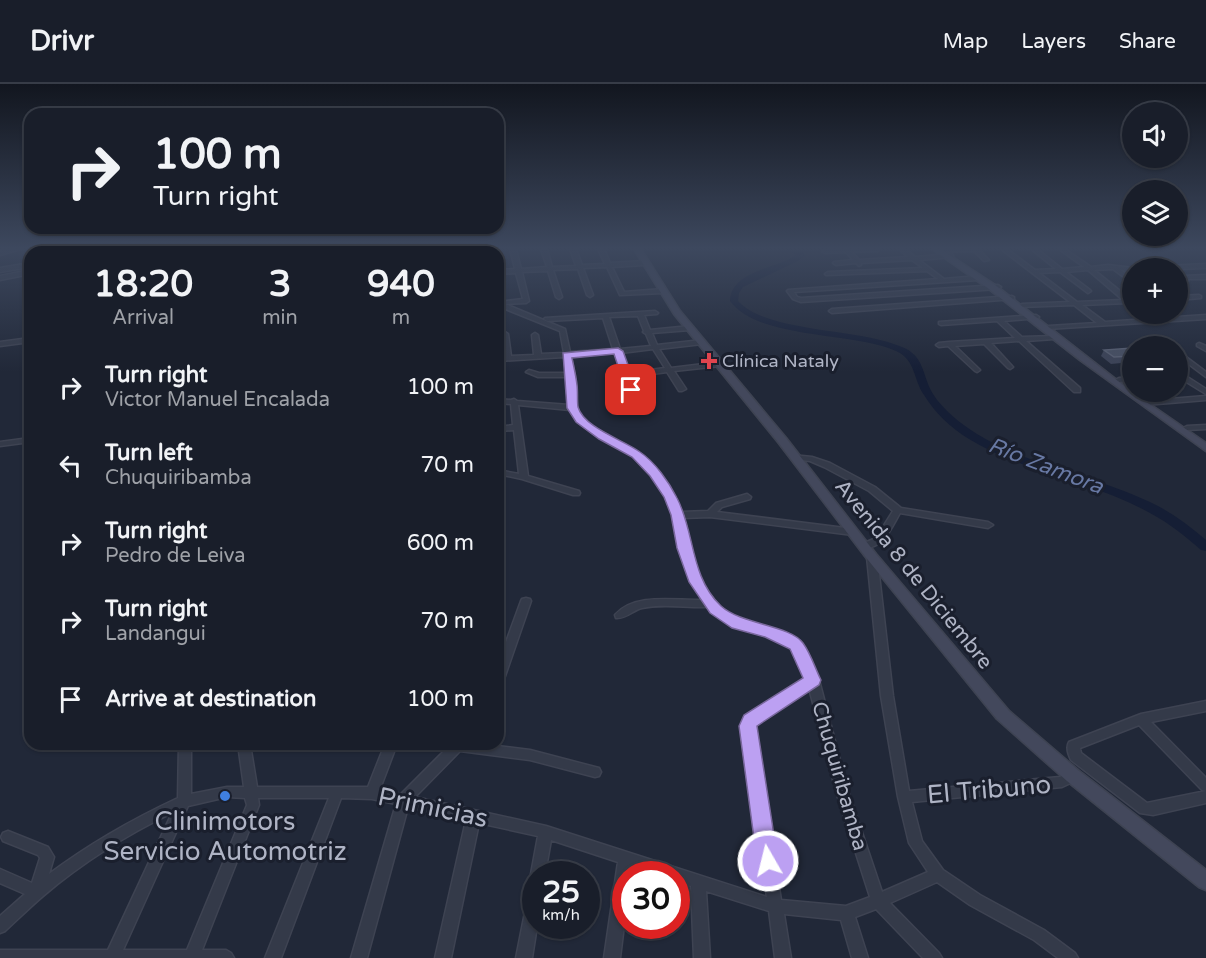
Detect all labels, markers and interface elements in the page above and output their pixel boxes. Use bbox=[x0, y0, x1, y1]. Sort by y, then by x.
text: Drivr bbox=[30, 24, 94, 58]
text: Map bbox=[943, 29, 988, 54]
text: Layers bbox=[1021, 29, 1086, 54]
text: Share bbox=[1119, 29, 1176, 54]
map controls bbox=[1122, 102, 1188, 402]
button: sound bbox=[1122, 102, 1188, 168]
text: 100 m bbox=[153, 129, 282, 180]
icon: right bbox=[54, 132, 132, 210]
text: Turn right bbox=[153, 180, 279, 213]
button: layers bbox=[1122, 180, 1188, 246]
button: + bbox=[1122, 258, 1188, 324]
text: 18:20 bbox=[93, 263, 193, 306]
text: 3 bbox=[269, 263, 291, 306]
text: 940 bbox=[367, 263, 435, 306]
text: Arrival bbox=[112, 306, 174, 330]
text: min bbox=[262, 306, 298, 330]
text: m bbox=[392, 306, 410, 330]
button: − bbox=[1122, 336, 1188, 402]
place label: Clínica Nataly bbox=[722, 350, 839, 372]
marker: Clínica Nataly bbox=[700, 352, 718, 370]
text: Turn right bbox=[105, 362, 207, 388]
pin bbox=[605, 364, 656, 415]
icon: right bbox=[54, 371, 87, 404]
icon: arrive bbox=[614, 373, 647, 406]
text: 100 m bbox=[407, 374, 474, 400]
text: Victor Manuel Encalada bbox=[105, 388, 330, 412]
water label: Río Zamora bbox=[984, 432, 1107, 500]
text: Turn left bbox=[105, 440, 193, 466]
icon: left bbox=[54, 449, 87, 482]
text: 70 m bbox=[420, 452, 474, 478]
text: Chuquiribamba bbox=[105, 466, 252, 490]
street label: Avenida 8 de Diciembre bbox=[829, 474, 998, 674]
text: Turn right bbox=[105, 518, 207, 544]
icon: right bbox=[54, 527, 87, 560]
text: 600 m bbox=[407, 530, 474, 556]
text: Pedro de Leiva bbox=[105, 544, 246, 568]
text: Turn right bbox=[105, 596, 207, 622]
icon: right bbox=[54, 605, 87, 638]
text: 70 m bbox=[420, 608, 474, 634]
text: Landangui bbox=[105, 622, 206, 646]
icon: arrive bbox=[54, 683, 87, 716]
text: Arrive at destination bbox=[105, 686, 316, 712]
text: 100 m bbox=[407, 686, 474, 712]
street label: Chuquiribamba bbox=[806, 699, 873, 854]
street label: El Tribuno bbox=[926, 769, 1052, 810]
street label: Primicias bbox=[375, 781, 491, 834]
marker: Clinimotors Servicio Automotriz bbox=[218, 789, 232, 803]
place label: Clinimotors Servicio Automotriz bbox=[103, 806, 347, 867]
position arrow bbox=[736, 829, 800, 893]
speed limit sign: 30 bbox=[612, 861, 690, 939]
text: 25 bbox=[542, 874, 580, 911]
text: km/h bbox=[542, 906, 580, 924]

